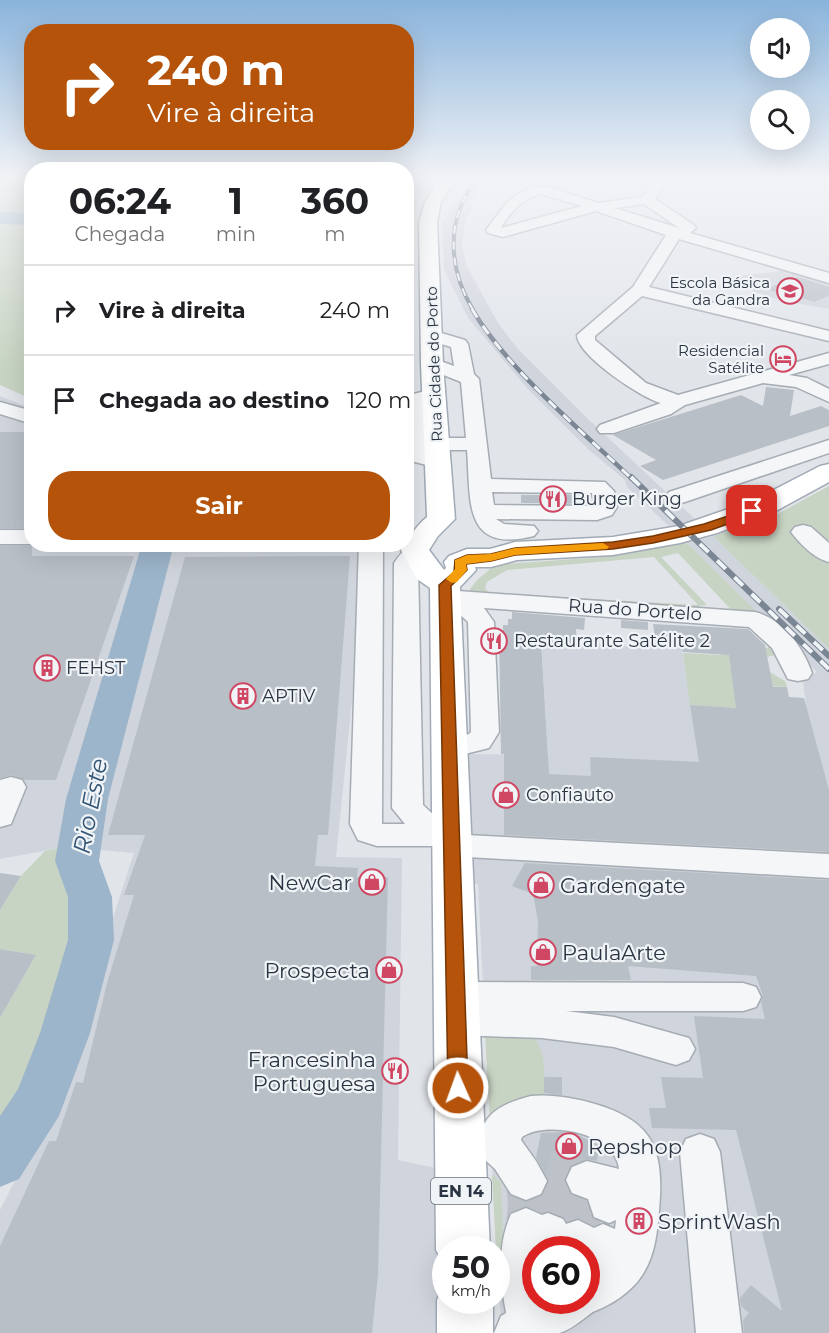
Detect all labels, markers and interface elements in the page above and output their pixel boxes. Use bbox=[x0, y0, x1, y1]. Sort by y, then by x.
map controls bbox=[750, 18, 810, 150]
button: sound bbox=[750, 18, 810, 78]
text: 240 m bbox=[147, 44, 285, 96]
icon: right bbox=[48, 48, 126, 126]
button: search bbox=[750, 90, 810, 150]
text: Vire à direita bbox=[147, 96, 315, 129]
text: 06:24 bbox=[69, 179, 171, 223]
text: 1 bbox=[229, 179, 243, 223]
text: 360 bbox=[301, 179, 369, 223]
text: Chegada bbox=[75, 222, 165, 246]
text: min bbox=[216, 222, 256, 246]
text: m bbox=[324, 222, 346, 246]
place label: Escola Básica da Gandra bbox=[669, 273, 770, 309]
school or university icon: Escola Básica da Gandra bbox=[775, 276, 805, 306]
street label: Rua Cidade do Porto bbox=[422, 286, 446, 442]
icon: right bbox=[48, 294, 81, 327]
text: Vire à direita bbox=[99, 297, 246, 324]
text: 240 m bbox=[320, 297, 390, 324]
place label: Residencial Satélite bbox=[678, 341, 764, 377]
hotel icon: Residencial Satélite bbox=[768, 344, 798, 374]
icon: arrive bbox=[48, 384, 81, 417]
text: Chegada ao destino bbox=[99, 387, 329, 414]
text: 120 m bbox=[347, 387, 411, 414]
button: Sair bbox=[48, 471, 390, 540]
restaurant icon: Burger King bbox=[538, 484, 568, 514]
pin bbox=[726, 485, 777, 536]
place label: Burger King bbox=[572, 488, 682, 510]
icon: arrive bbox=[735, 494, 768, 527]
street label: Rua do Portelo bbox=[567, 594, 703, 626]
restaurant icon: Restaurante Satélite 2 bbox=[479, 626, 509, 656]
place label: Restaurante Satélite 2 bbox=[514, 630, 710, 652]
building icon: FEHST bbox=[32, 653, 62, 683]
place label: FEHST bbox=[66, 657, 126, 679]
building icon: APTIV bbox=[228, 681, 258, 711]
place label: APTIV bbox=[262, 685, 316, 707]
water label: Rio Este bbox=[67, 756, 113, 856]
shop icon: Confiauto bbox=[491, 780, 521, 810]
place label: Confiauto bbox=[526, 784, 614, 806]
shop icon: NewCar bbox=[357, 867, 387, 897]
place label: NewCar bbox=[269, 870, 352, 895]
shop icon: Gardengate bbox=[526, 870, 556, 900]
place label: Gardengate bbox=[560, 873, 685, 898]
shop icon: PaulaArte bbox=[528, 937, 558, 967]
place label: PaulaArte bbox=[562, 940, 666, 965]
shop icon: Prospecta bbox=[374, 955, 404, 985]
place label: Prospecta bbox=[264, 958, 370, 983]
place label: Francesinha Portuguesa bbox=[248, 1047, 376, 1096]
restaurant icon: Francesinha Portuguesa bbox=[380, 1056, 410, 1086]
position arrow bbox=[426, 1056, 490, 1120]
shop icon: Repshop bbox=[554, 1131, 584, 1161]
place label: Repshop bbox=[588, 1134, 682, 1159]
road number: EN 14 bbox=[431, 1178, 491, 1204]
building icon: SprintWash bbox=[624, 1206, 654, 1236]
place label: SprintWash bbox=[658, 1209, 781, 1234]
speed limit sign: 60 bbox=[522, 1236, 600, 1314]
text: 50 bbox=[452, 1249, 490, 1286]
text: km/h bbox=[451, 1281, 491, 1300]

